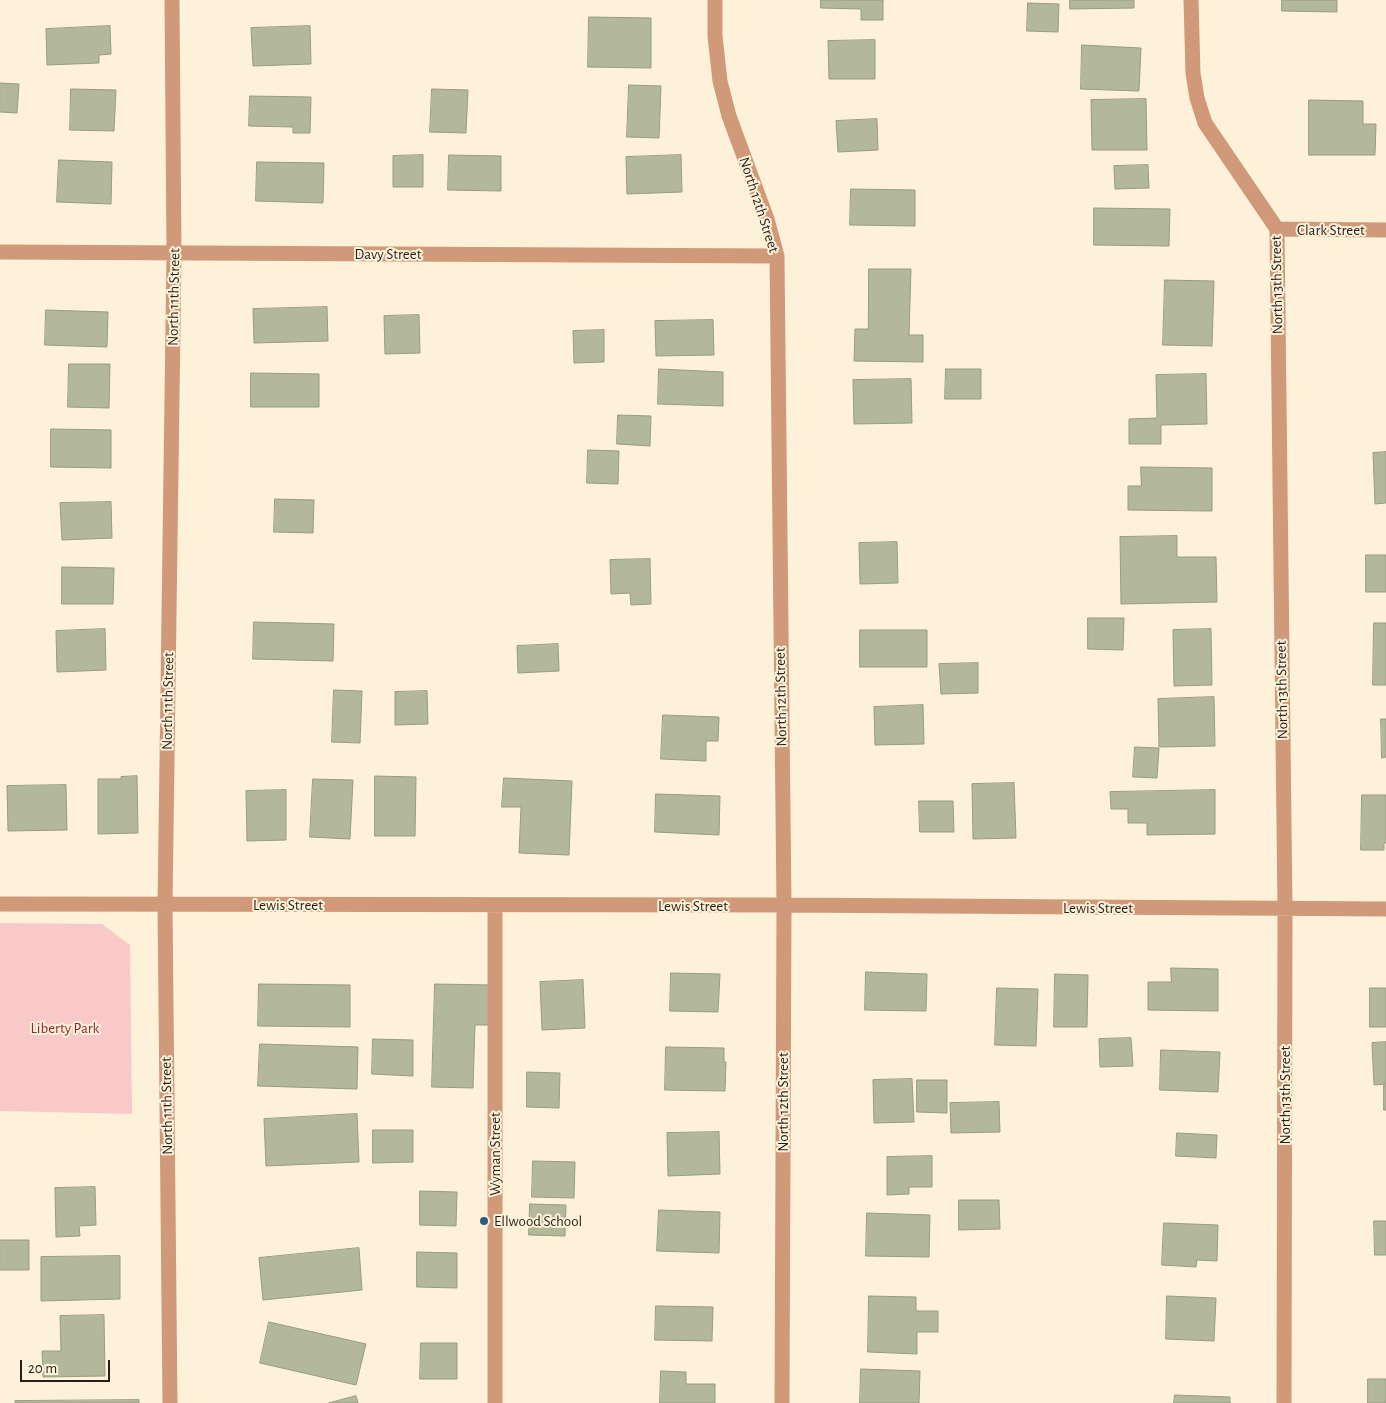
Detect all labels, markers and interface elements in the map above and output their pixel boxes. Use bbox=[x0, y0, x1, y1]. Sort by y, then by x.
street label: North 12th Street bbox=[735, 155, 783, 255]
street label: Clark Street bbox=[1297, 221, 1365, 239]
street label: North 13th Street bbox=[1267, 235, 1287, 335]
street label: Davy Street bbox=[355, 245, 421, 263]
street label: North 11th Street bbox=[164, 248, 184, 346]
street label: North 13th Street bbox=[1272, 640, 1292, 740]
street label: North 12th Street bbox=[771, 647, 791, 747]
street label: North 11th Street bbox=[158, 652, 178, 750]
street label: Lewis Street bbox=[253, 896, 323, 914]
street label: Lewis Street bbox=[658, 897, 728, 915]
street label: Lewis Street bbox=[1063, 899, 1133, 917]
park label: Liberty Park bbox=[31, 1019, 99, 1037]
street label: North 13th Street bbox=[1276, 1046, 1294, 1144]
street label: North 12th Street bbox=[774, 1052, 792, 1152]
street label: North 11th Street bbox=[157, 1057, 177, 1155]
street label: Wyman Street bbox=[486, 1112, 504, 1196]
place label: Ellwood School bbox=[494, 1212, 582, 1230]
marker: Ellwood School bbox=[478, 1215, 490, 1227]
scale bar bbox=[22, 1350, 112, 1382]
text: 20 m bbox=[28, 1361, 57, 1376]

